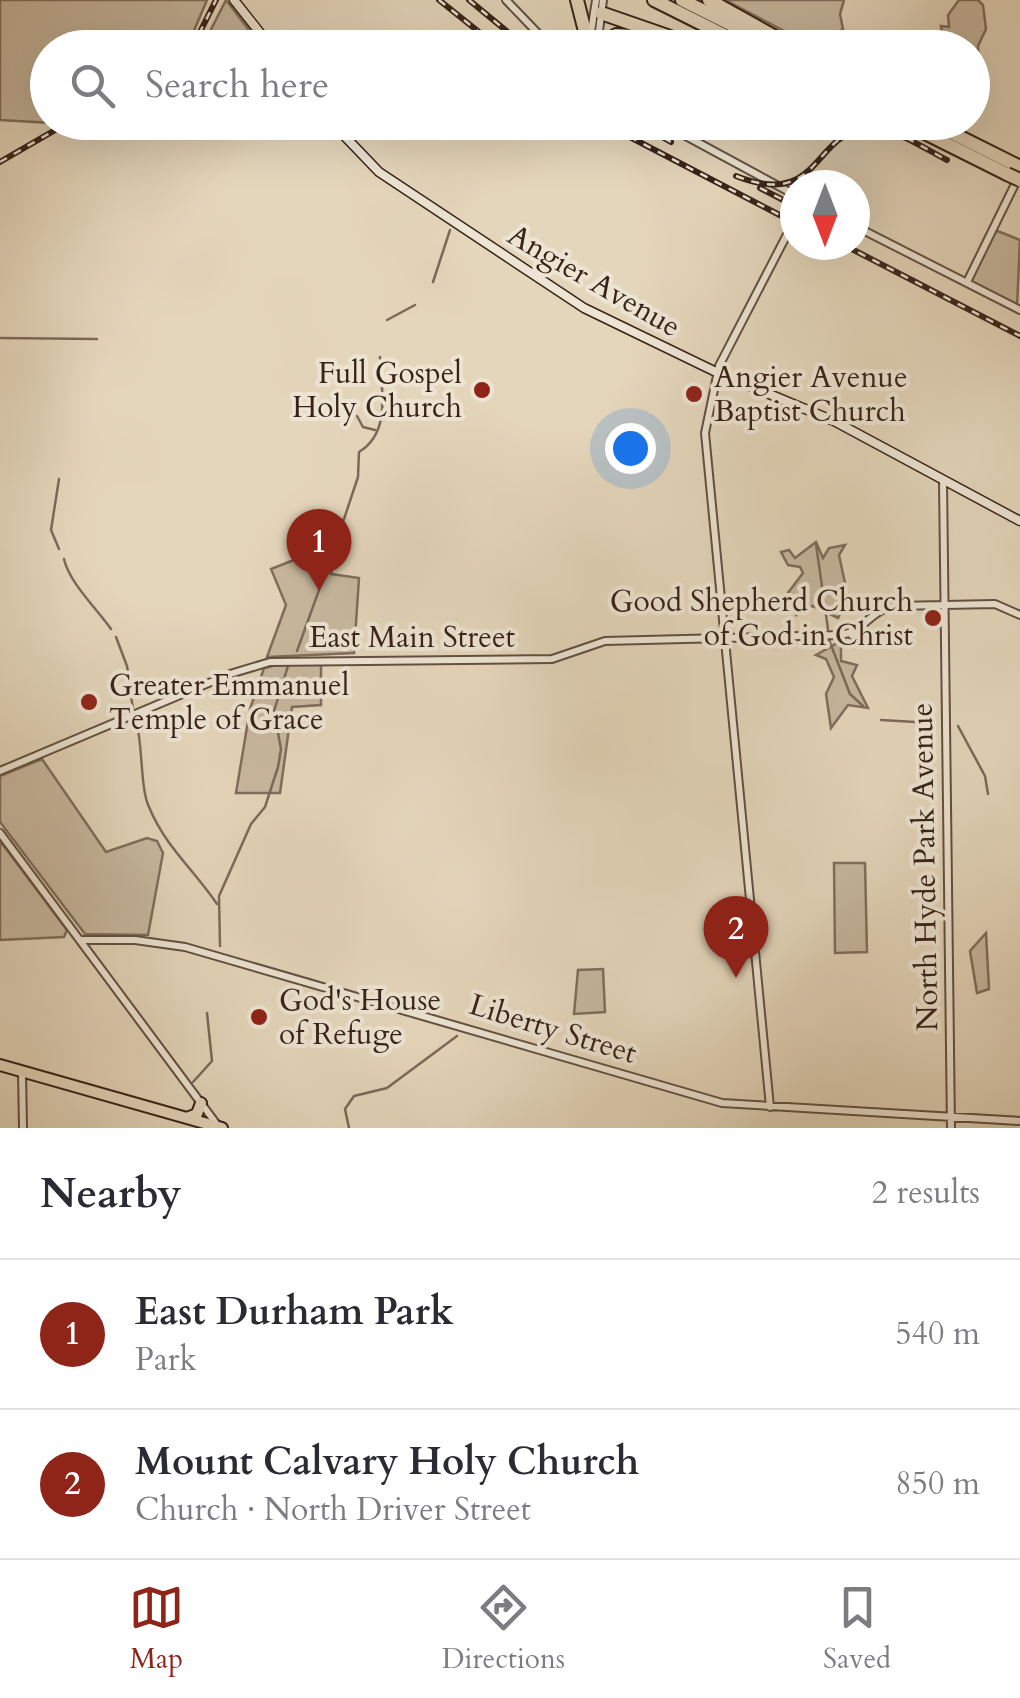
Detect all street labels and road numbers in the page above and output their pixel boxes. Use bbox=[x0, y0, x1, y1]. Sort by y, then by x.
street label: Angier Avenue bbox=[500, 215, 688, 347]
street label: East Main Street bbox=[309, 617, 516, 658]
street label: North Hyde Park Avenue bbox=[902, 702, 948, 1032]
street label: Liberty Street bbox=[464, 984, 642, 1074]

